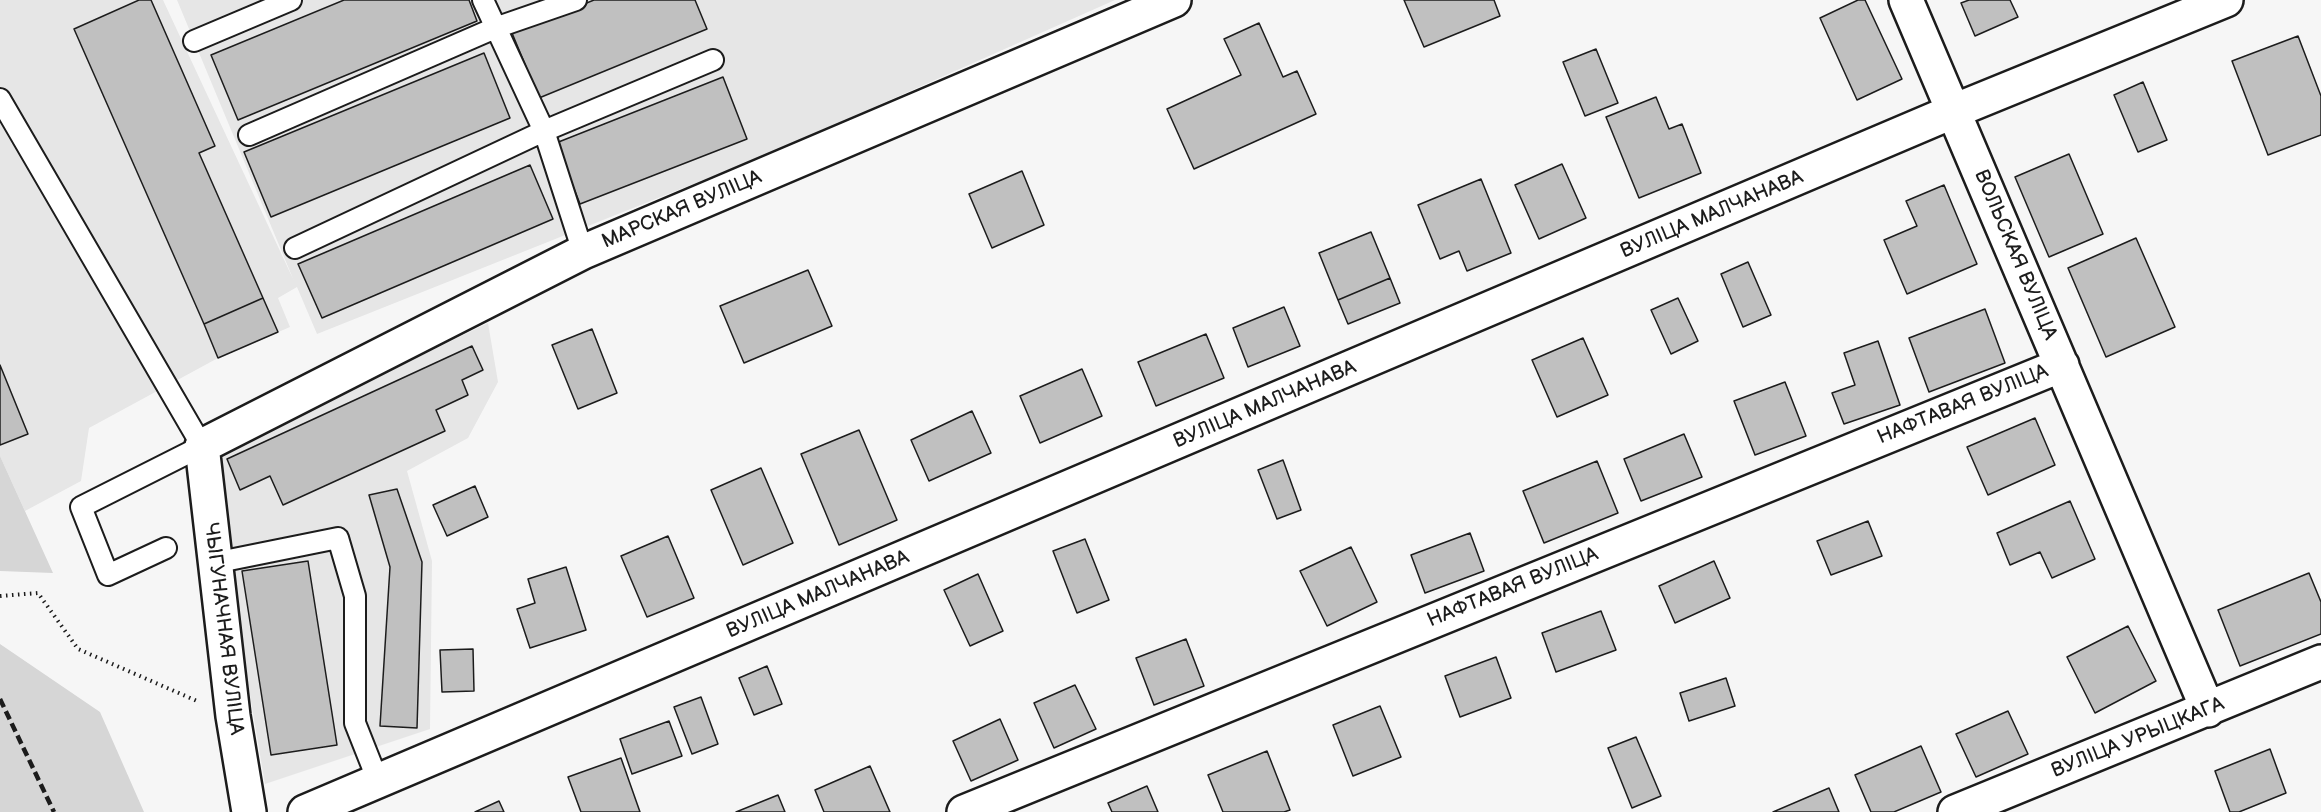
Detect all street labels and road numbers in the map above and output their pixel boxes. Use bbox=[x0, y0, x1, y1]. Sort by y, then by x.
street label: МАРСКАЯ ВУЛІЦА bbox=[599, 166, 765, 254]
street label: ВУЛІЦА МАЛЧАНАВА bbox=[1617, 166, 1807, 264]
street label: ВОЛЬСКАЯ ВУЛІЦА bbox=[1968, 166, 2062, 344]
street label: ВУЛІЦА МАЛЧАНАВА bbox=[1170, 356, 1360, 454]
street label: НАФТАВАЯ ВУЛІЦА bbox=[1874, 360, 2052, 450]
street label: ЧЫГУНАЧНАЯ ВУЛІЦА bbox=[198, 522, 248, 736]
street label: НАФТАВАЯ ВУЛІЦА bbox=[1424, 543, 1602, 633]
street label: ВУЛІЦА МАЛЧАНАВА bbox=[723, 546, 913, 644]
street label: ВУЛІЦА УРЫЦКАГА bbox=[2048, 692, 2228, 784]

